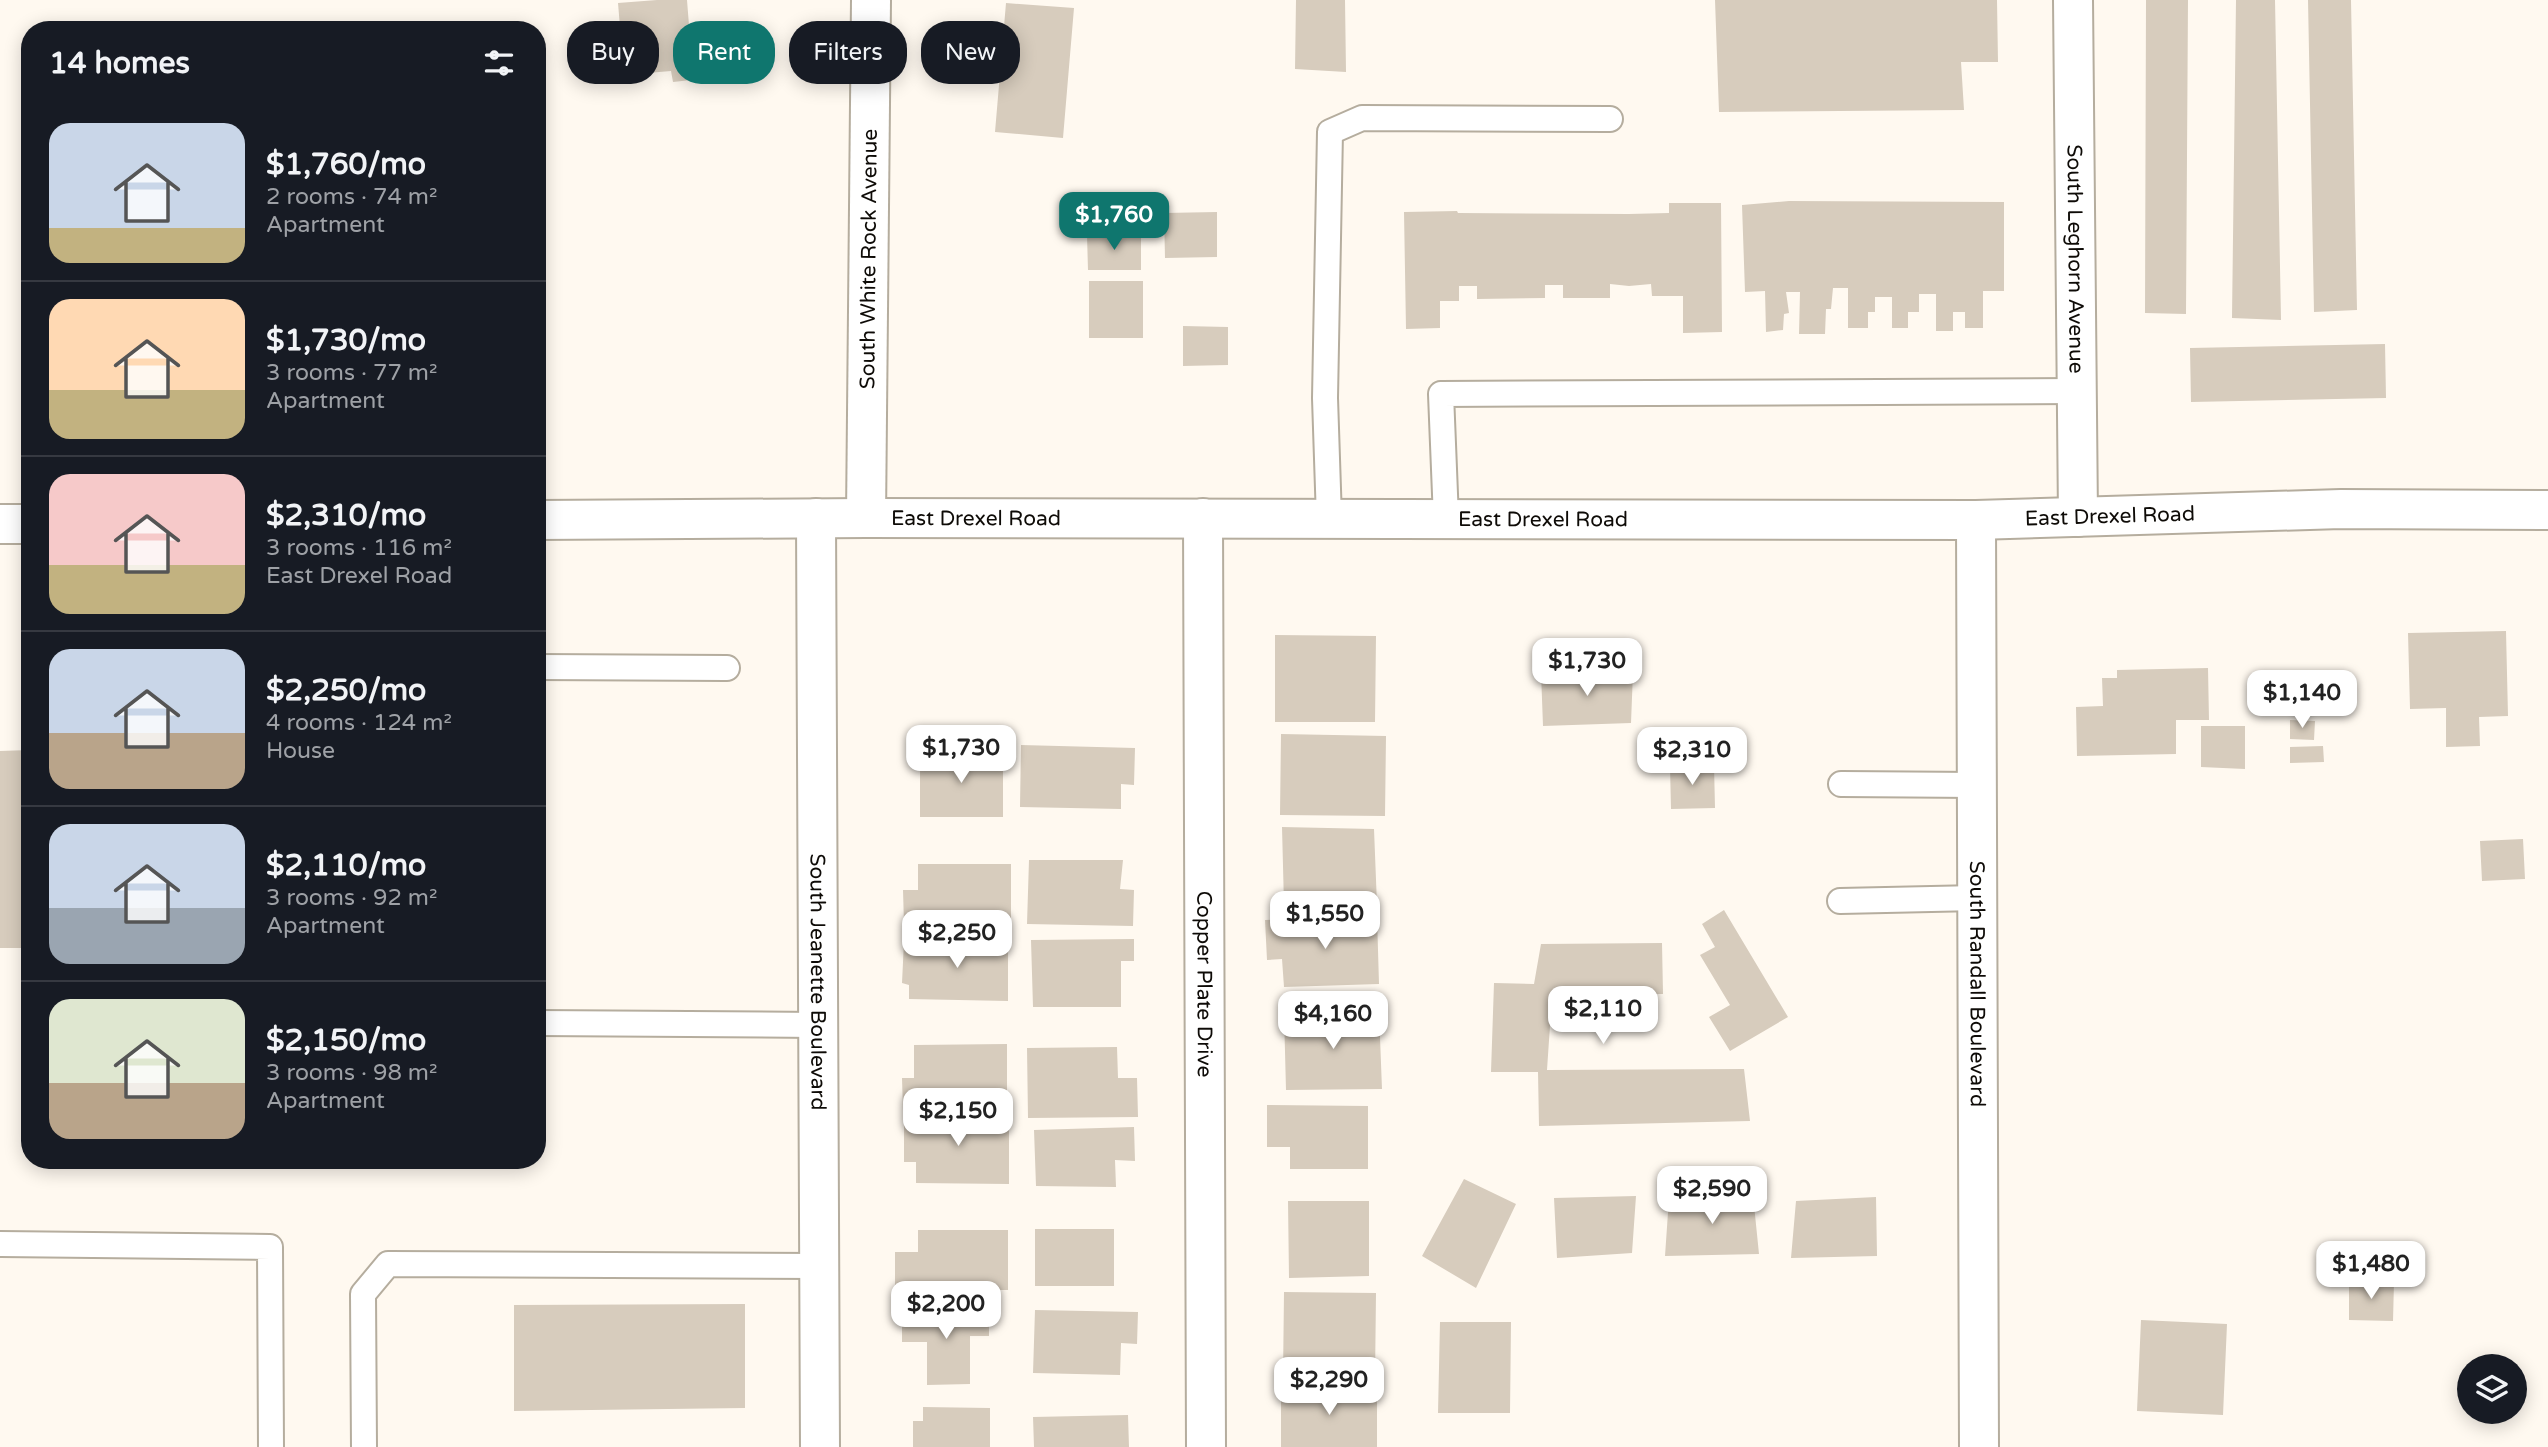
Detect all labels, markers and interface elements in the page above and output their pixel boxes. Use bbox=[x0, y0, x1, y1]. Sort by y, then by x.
chip: Buy bbox=[567, 21, 659, 84]
chip: Rent bbox=[673, 21, 775, 84]
chip: Filters bbox=[789, 21, 907, 84]
chip: New bbox=[921, 21, 1020, 84]
icon: filters bbox=[480, 44, 518, 82]
text: 14 homes bbox=[49, 45, 190, 82]
street label: South White Rock Avenue bbox=[855, 129, 883, 389]
street label: South Leghorn Avenue bbox=[2061, 144, 2089, 374]
text: $1,760/mo bbox=[266, 146, 426, 183]
icon: home bbox=[105, 151, 189, 235]
text: 2 rooms · 74 m² bbox=[266, 183, 437, 211]
pin: $1,760 bbox=[1057, 192, 1171, 252]
text: $1,760 bbox=[1075, 201, 1153, 229]
text: Apartment bbox=[266, 211, 385, 239]
text: $1,730/mo bbox=[266, 322, 426, 359]
icon: home bbox=[105, 327, 189, 411]
text: 3 rooms · 77 m² bbox=[266, 359, 437, 387]
text: Apartment bbox=[266, 387, 385, 415]
text: $2,310/mo bbox=[266, 497, 426, 534]
street label: East Drexel Road bbox=[2025, 501, 2195, 532]
icon: home bbox=[105, 502, 189, 586]
street label: East Drexel Road bbox=[891, 506, 1061, 531]
street label: East Drexel Road bbox=[1458, 507, 1628, 532]
text: 3 rooms · 116 m² bbox=[266, 534, 452, 562]
text: East Drexel Road bbox=[266, 562, 452, 590]
pin: $1,730 bbox=[1530, 638, 1644, 698]
text: $1,730 bbox=[1548, 647, 1626, 675]
pin: $1,140 bbox=[2245, 670, 2359, 730]
text: $2,250/mo bbox=[266, 672, 426, 709]
icon: home bbox=[105, 677, 189, 761]
text: $1,140 bbox=[2263, 679, 2341, 707]
text: 4 rooms · 124 m² bbox=[266, 709, 452, 737]
pin: $1,730 bbox=[904, 726, 1018, 785]
pin: $2,310 bbox=[1635, 728, 1749, 787]
text: $1,730 bbox=[922, 734, 1000, 762]
text: $2,310 bbox=[1653, 736, 1731, 764]
text: House bbox=[266, 737, 335, 765]
text: $2,110/mo bbox=[266, 847, 426, 884]
icon: home bbox=[105, 852, 189, 936]
street label: South Jeanette Boulevard bbox=[804, 853, 831, 1111]
street label: South Randall Boulevard bbox=[1964, 861, 1990, 1107]
text: 3 rooms · 92 m² bbox=[266, 884, 437, 912]
street label: Copper Plate Drive bbox=[1191, 891, 1217, 1078]
pin: $1,550 bbox=[1268, 892, 1382, 951]
text: $1,550 bbox=[1286, 900, 1364, 928]
pin: $2,250 bbox=[900, 911, 1014, 970]
text: Apartment bbox=[266, 912, 385, 940]
text: $2,250 bbox=[918, 919, 996, 947]
pin: $2,110 bbox=[1546, 986, 1660, 1046]
pin: $4,160 bbox=[1276, 992, 1390, 1051]
text: $2,110 bbox=[1564, 995, 1642, 1023]
text: $4,160 bbox=[1294, 1000, 1372, 1028]
text: $2,150/mo bbox=[266, 1022, 426, 1059]
icon: home bbox=[105, 1027, 189, 1111]
text: 3 rooms · 98 m² bbox=[266, 1059, 437, 1087]
text: Apartment bbox=[266, 1087, 385, 1115]
pin: $2,150 bbox=[901, 1088, 1015, 1148]
text: $2,150 bbox=[919, 1097, 997, 1125]
pin: $2,590 bbox=[1655, 1166, 1769, 1226]
text: $2,590 bbox=[1673, 1175, 1751, 1203]
pin: $1,480 bbox=[2314, 1242, 2428, 1301]
text: $1,480 bbox=[2332, 1250, 2410, 1278]
pin: $2,200 bbox=[889, 1282, 1003, 1341]
text: $2,200 bbox=[907, 1290, 985, 1318]
map controls bbox=[2457, 1354, 2527, 1424]
button: layers bbox=[2457, 1354, 2527, 1424]
pin: $2,290 bbox=[1272, 1358, 1386, 1417]
text: $2,290 bbox=[1290, 1366, 1368, 1394]

